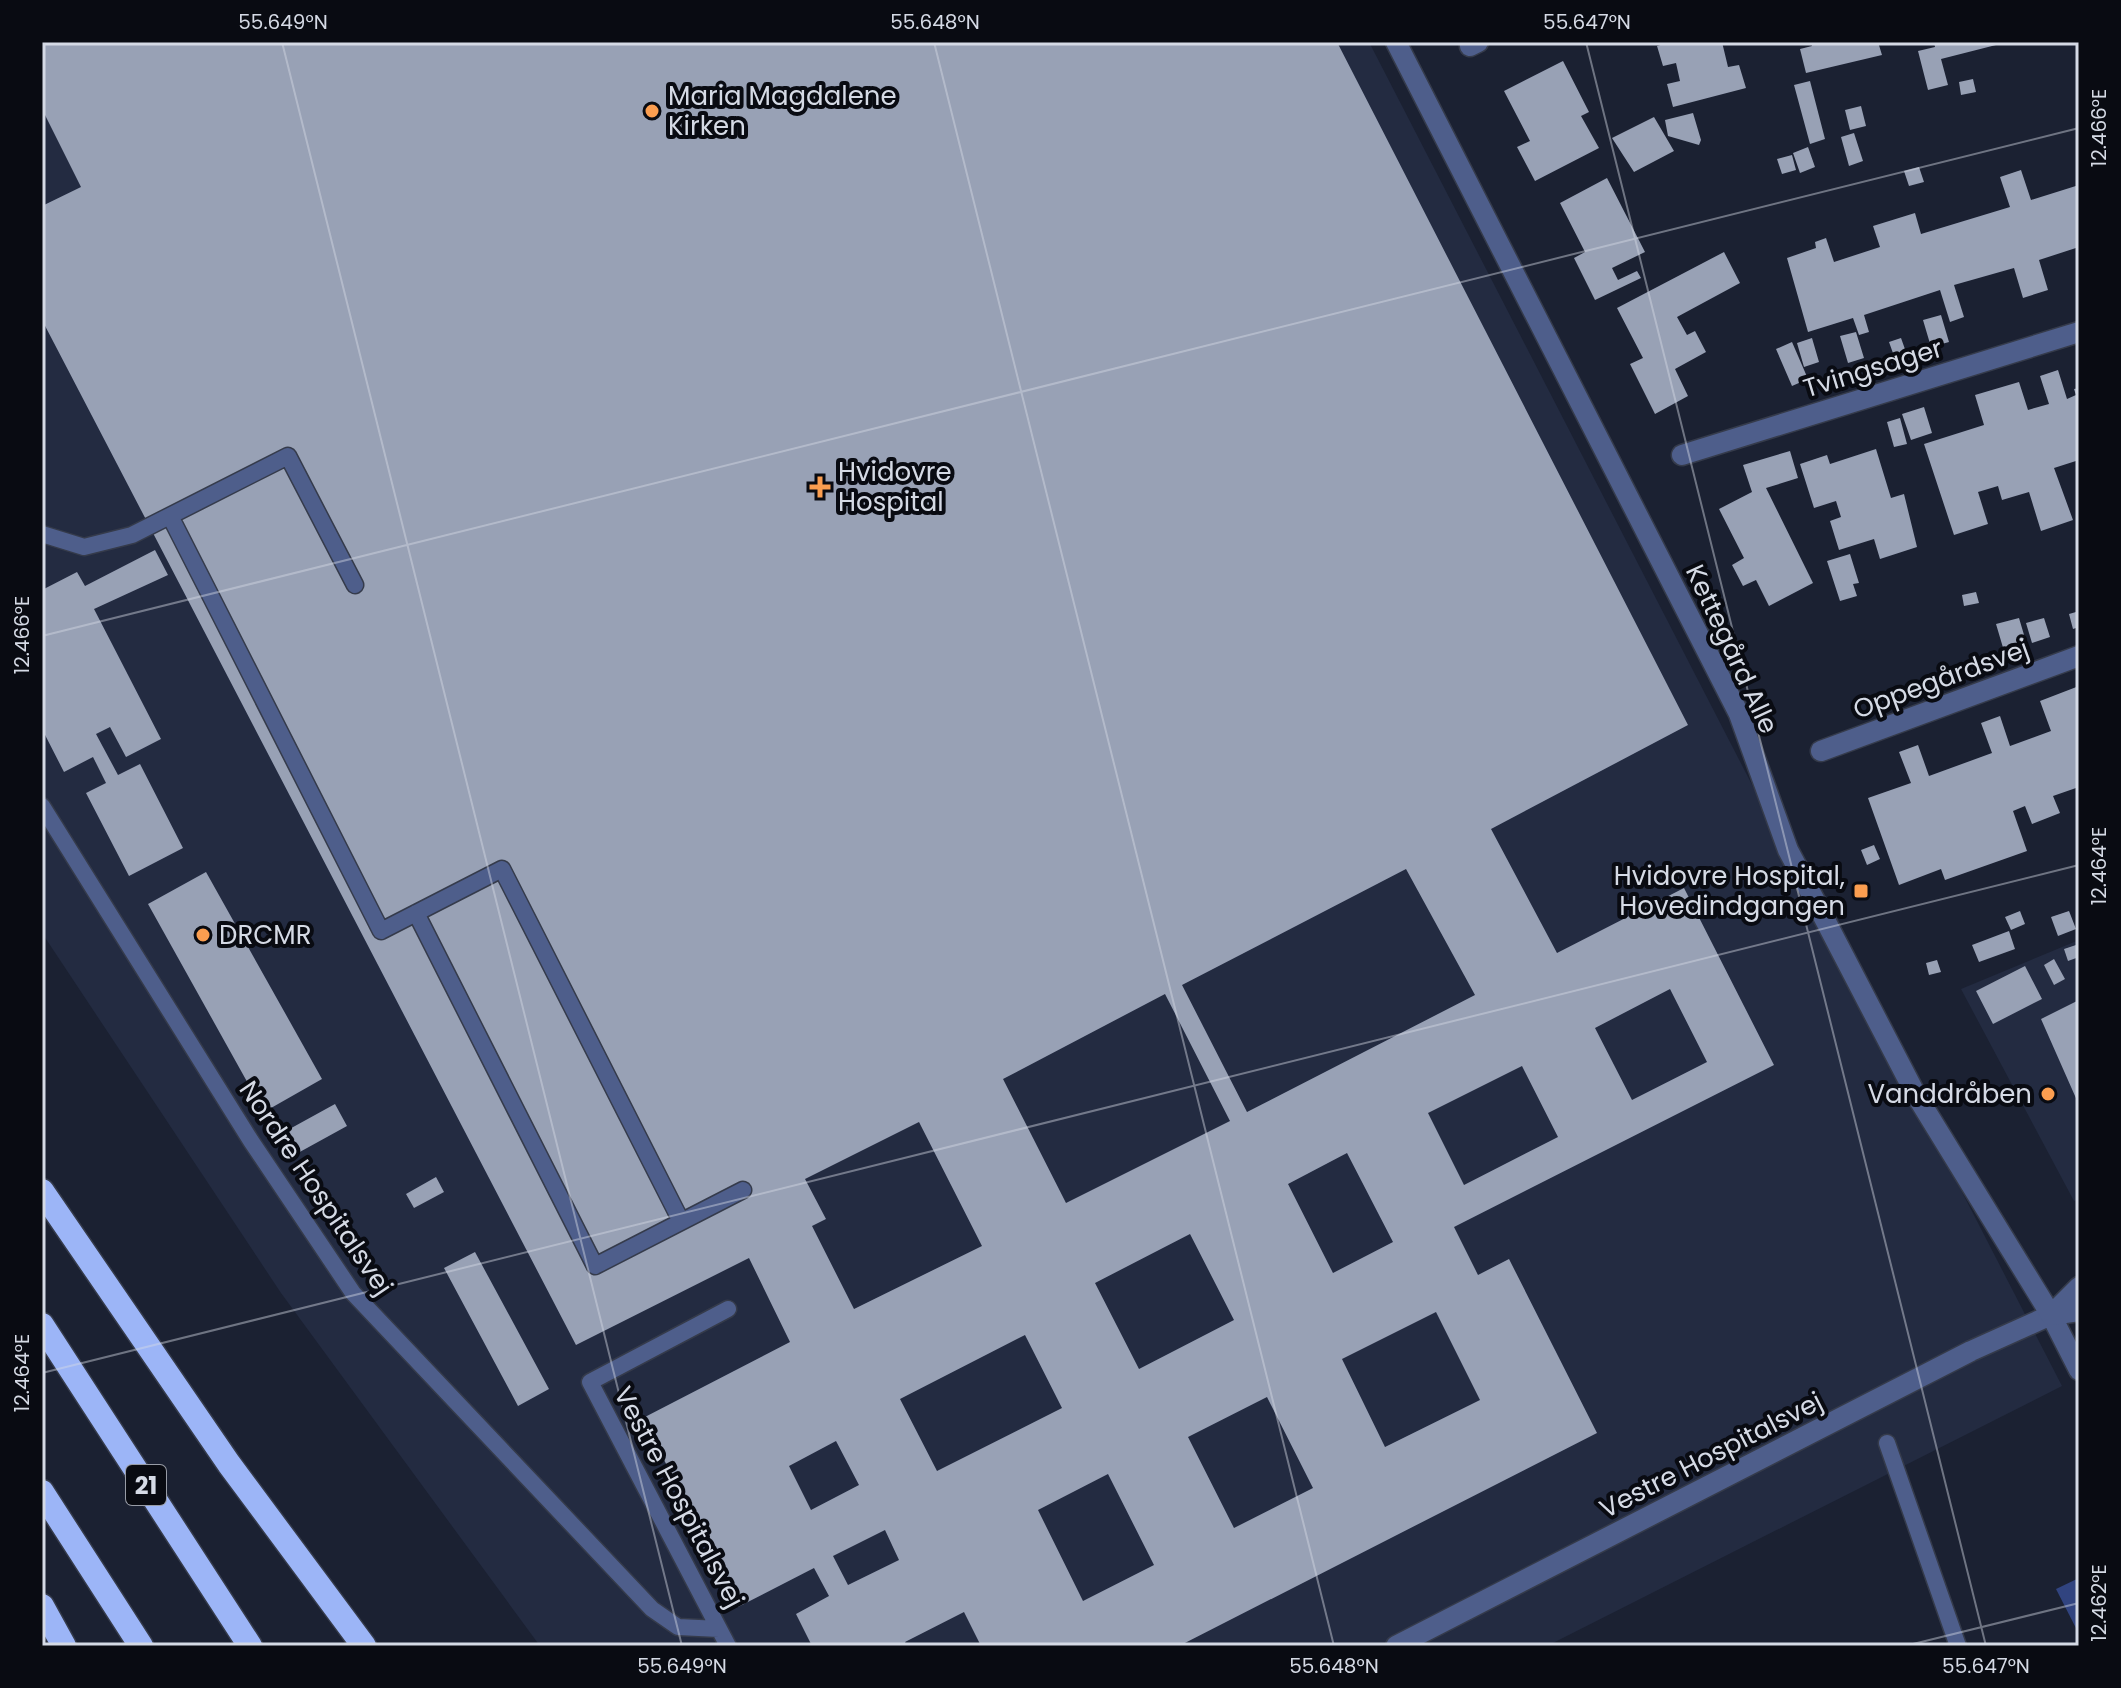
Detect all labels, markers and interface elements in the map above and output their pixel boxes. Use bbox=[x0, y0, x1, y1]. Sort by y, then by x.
text: 55.649°N bbox=[238, 8, 328, 36]
text: 55.648°N bbox=[890, 8, 980, 36]
text: 55.647°N bbox=[1543, 8, 1631, 36]
place label: Maria Magdalene Kirken bbox=[668, 78, 897, 144]
text: 12.466°E bbox=[2085, 89, 2113, 167]
marker: Maria Magdalene Kirken bbox=[643, 102, 661, 120]
street label: Tvingsager bbox=[1799, 330, 1947, 406]
place label: Hvidovre Hospital bbox=[838, 454, 952, 520]
marker: Hvidovre Hospital bbox=[809, 476, 831, 498]
street label: Kettegård Alle bbox=[1677, 559, 1787, 739]
text: 12.466°E bbox=[8, 596, 36, 674]
street label: Oppegårdsvej bbox=[1848, 630, 2034, 728]
text: 12.464°E bbox=[2085, 827, 2113, 905]
place label: Hvidovre Hospital, Hovedindgangen bbox=[1614, 858, 1845, 924]
marker: Hvidovre Hospital, Hovedindgangen bbox=[1852, 882, 1870, 900]
place label: DRCMR bbox=[219, 917, 311, 953]
marker: DRCMR bbox=[194, 926, 212, 944]
street label: Nordre Hospitalsvej bbox=[231, 1074, 401, 1302]
place label: Vanddråben bbox=[1867, 1076, 2032, 1112]
marker: Vanddråben bbox=[2039, 1085, 2057, 1103]
text: 12.464°E bbox=[8, 1334, 36, 1412]
street label: Vestre Hospitalsvej bbox=[605, 1380, 753, 1614]
street label: Vestre Hospitalsvej bbox=[1593, 1383, 1829, 1527]
road number: 21 bbox=[126, 1465, 166, 1505]
text: 12.462°E bbox=[2085, 1564, 2113, 1642]
text: 55.649°N bbox=[637, 1652, 727, 1680]
text: 55.648°N bbox=[1289, 1652, 1379, 1680]
text: 55.647°N bbox=[1942, 1652, 2030, 1680]

